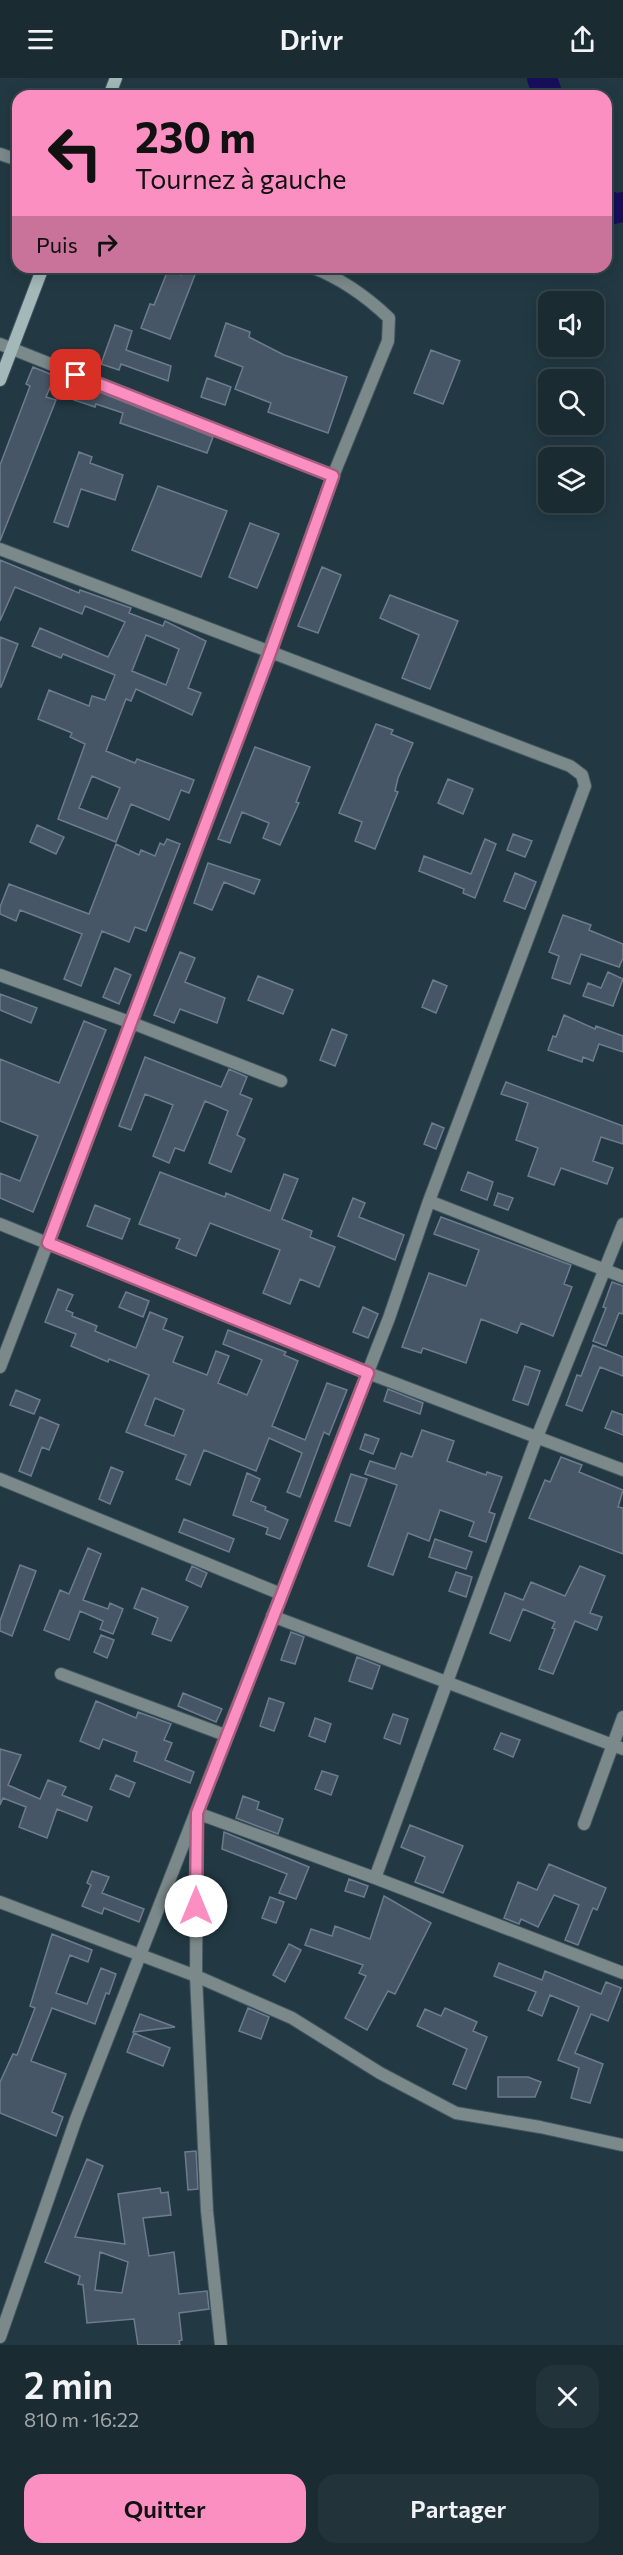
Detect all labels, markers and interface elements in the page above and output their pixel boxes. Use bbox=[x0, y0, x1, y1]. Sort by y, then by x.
icon: menu bbox=[24, 23, 57, 56]
text: Drivr bbox=[280, 23, 343, 56]
icon: share bbox=[566, 23, 599, 56]
text: 230 m bbox=[135, 110, 256, 162]
icon: left bbox=[36, 114, 114, 192]
text: Tournez à gauche bbox=[135, 162, 346, 195]
icon: right bbox=[90, 228, 123, 261]
text: Puis bbox=[36, 231, 78, 258]
map controls bbox=[538, 291, 604, 513]
button: sound bbox=[538, 291, 604, 357]
pin bbox=[50, 349, 101, 400]
icon: arrive bbox=[59, 358, 92, 391]
button: search bbox=[538, 369, 604, 435]
button: layers bbox=[538, 447, 604, 513]
position arrow bbox=[164, 1874, 228, 1938]
text: 2 min bbox=[24, 2362, 113, 2406]
button: close bbox=[536, 2365, 599, 2428]
text: 810 m · 16:22 bbox=[24, 2407, 139, 2431]
button: Quitter bbox=[24, 2474, 306, 2543]
button: Partager bbox=[318, 2474, 599, 2543]

